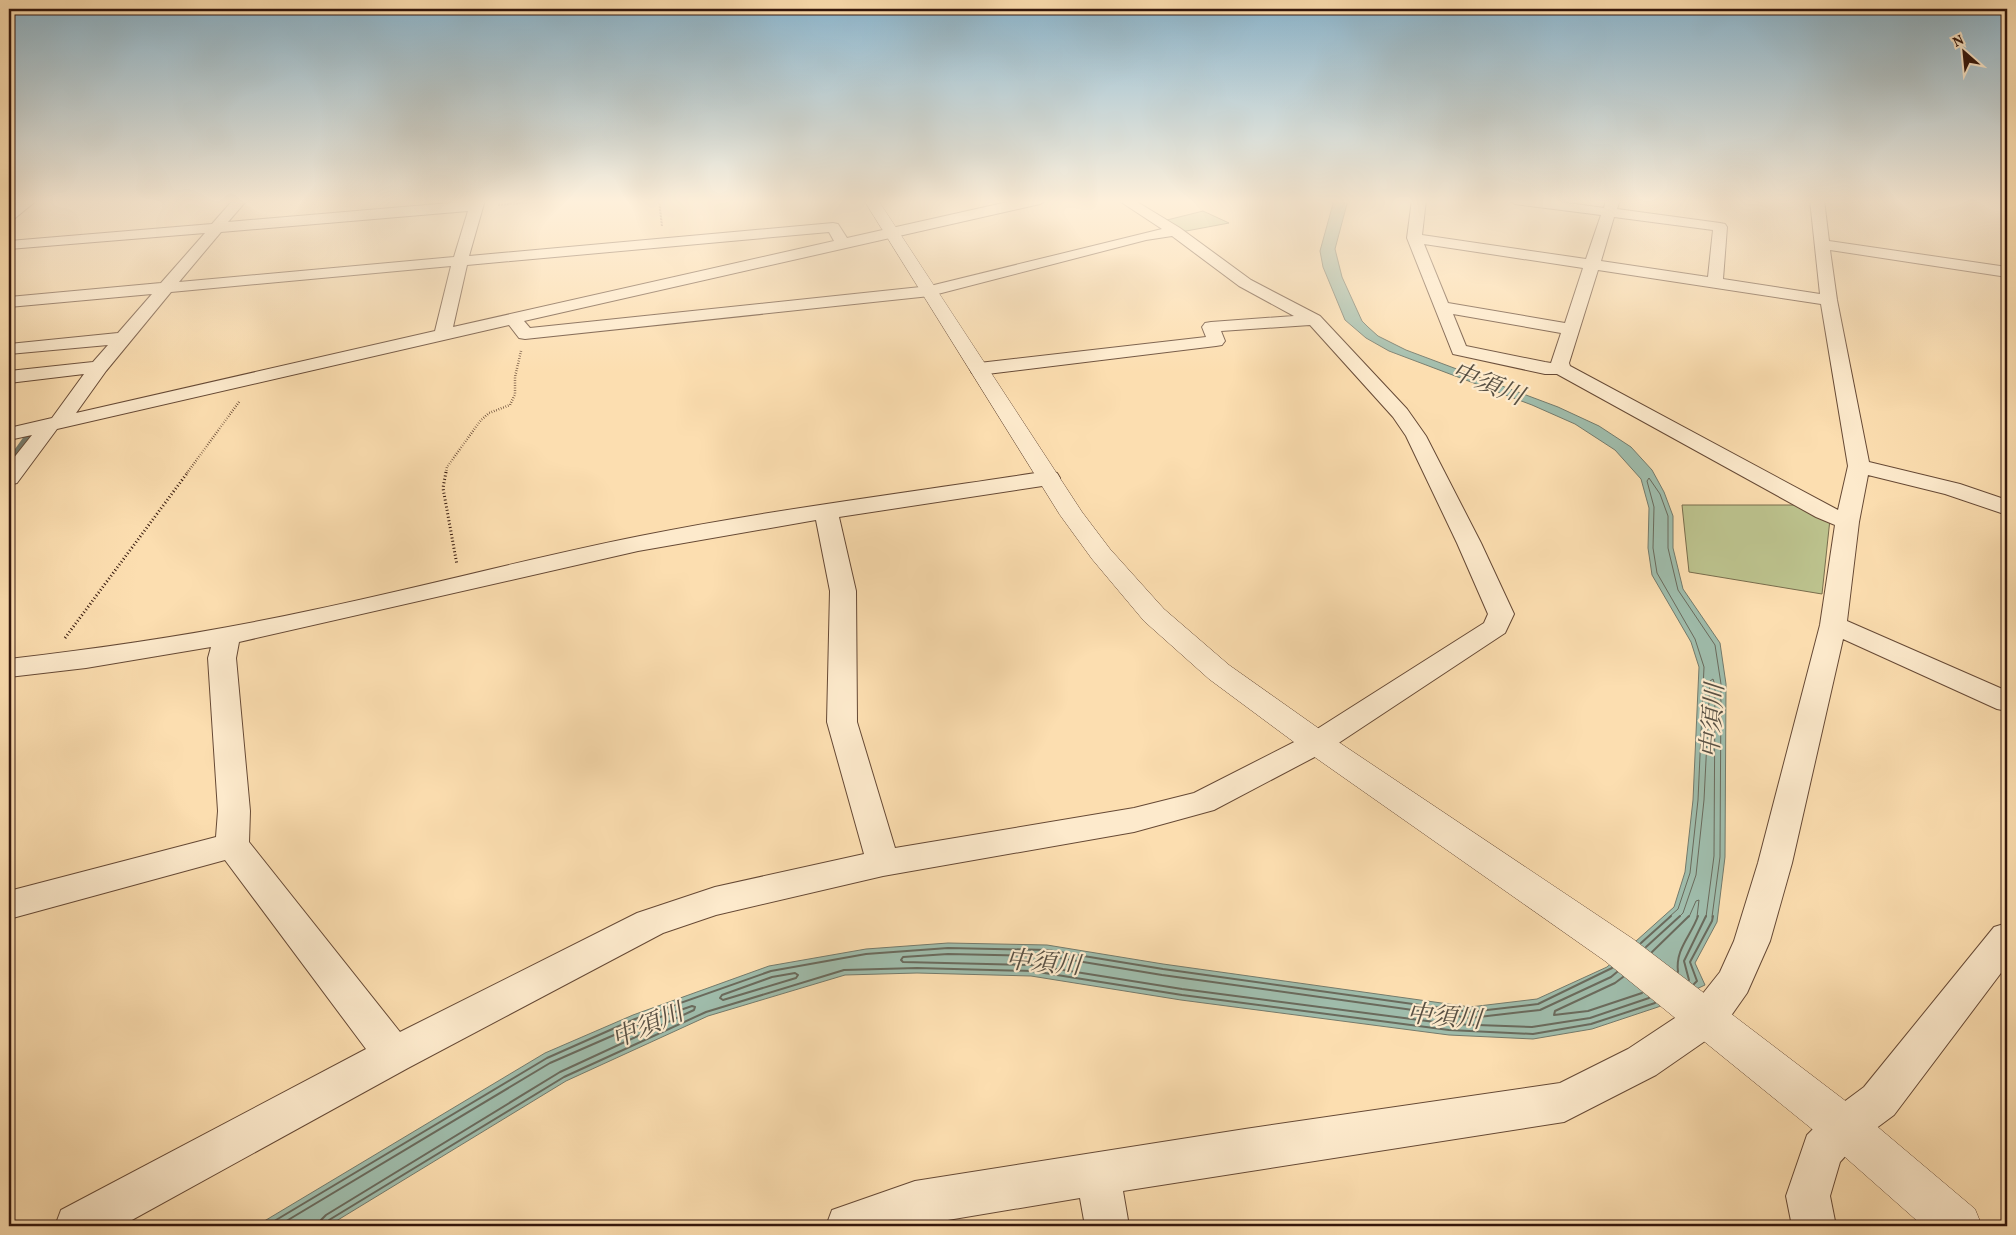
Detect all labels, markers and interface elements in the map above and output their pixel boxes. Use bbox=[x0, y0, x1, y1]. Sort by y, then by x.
north arrow bbox=[1938, 28, 1988, 78]
text: N bbox=[1950, 31, 1968, 53]
water label: 中須川 bbox=[1446, 355, 1531, 416]
water label: 中須川 bbox=[1694, 679, 1734, 760]
water label: 中須川 bbox=[1004, 943, 1085, 985]
water label: 中須川 bbox=[607, 995, 692, 1058]
water label: 中須川 bbox=[1405, 997, 1486, 1039]

